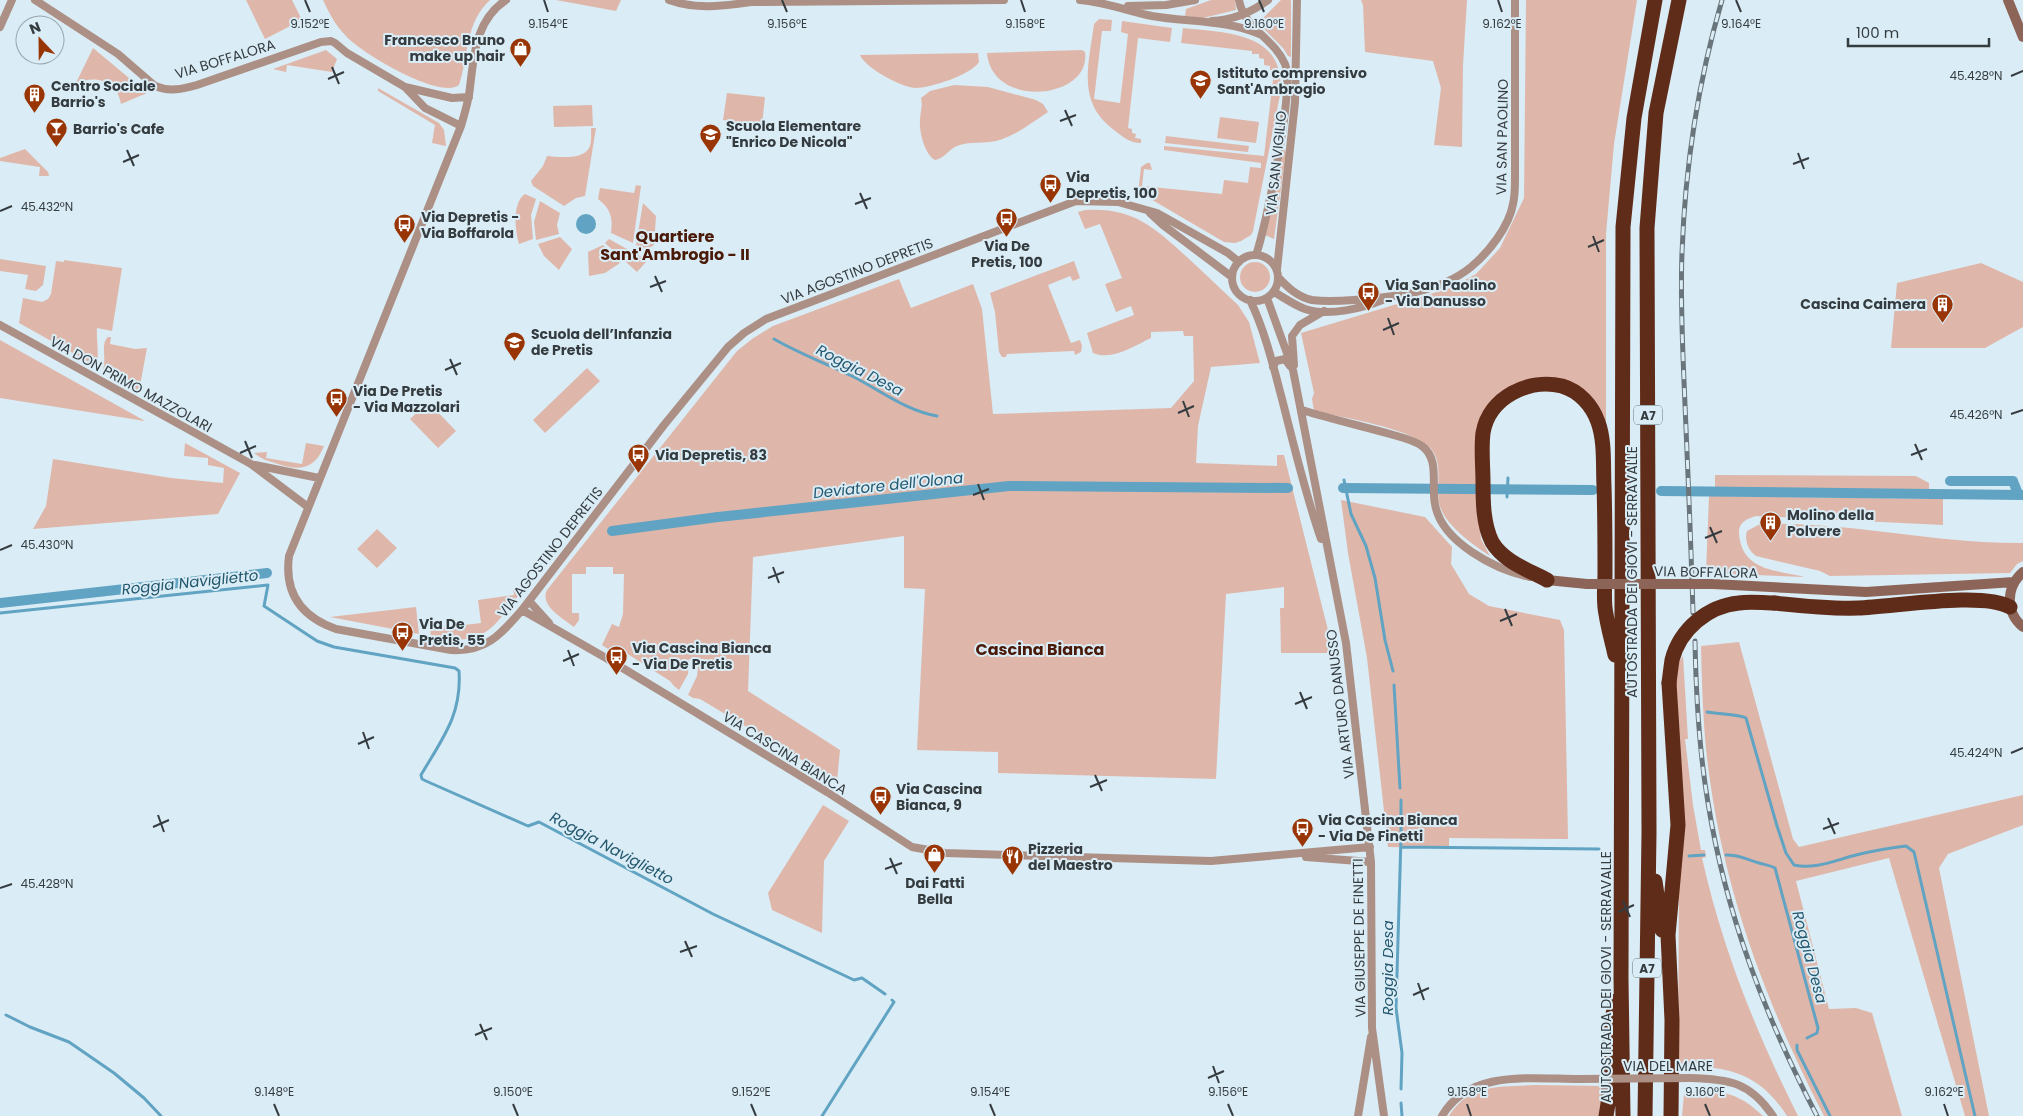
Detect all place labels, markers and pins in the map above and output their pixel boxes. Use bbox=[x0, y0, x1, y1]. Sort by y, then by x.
place label: Francesco Bruno make up hair bbox=[384, 30, 505, 66]
shop icon: Francesco Bruno make up hair bbox=[509, 36, 533, 67]
place label: Istituto comprensivo Sant'Ambrogio bbox=[1217, 63, 1367, 99]
school or university icon: Istituto comprensivo Sant'Ambrogio bbox=[1189, 69, 1213, 100]
place label: Centro Sociale Barrio's bbox=[51, 76, 156, 112]
building icon: Centro Sociale Barrio's bbox=[23, 82, 47, 113]
place label: Scuola Elementare "Enrico De Nicola" bbox=[726, 116, 861, 152]
bar icon: Barrio's Cafe bbox=[45, 117, 69, 148]
place label: Barrio's Cafe bbox=[73, 119, 165, 139]
school or university icon: Scuola Elementare "Enrico De Nicola" bbox=[698, 122, 722, 153]
place label: Via Depretis, 100 bbox=[1066, 167, 1157, 203]
bus stop icon: Via Depretis, 100 bbox=[1038, 173, 1062, 204]
bus stop icon: Via De Pretis, 100 bbox=[995, 206, 1019, 237]
place label: Via Depretis - Via Boffarola bbox=[421, 207, 519, 243]
bus stop icon: Via Depretis - Via Boffarola bbox=[393, 213, 417, 244]
place label: Via De Pretis, 100 bbox=[971, 236, 1043, 272]
place label: Via San Paolino - Via Danusso bbox=[1385, 275, 1496, 311]
bus stop icon: Via San Paolino - Via Danusso bbox=[1357, 281, 1381, 312]
building icon: Cascina Caimera bbox=[1930, 292, 1954, 323]
place label: Cascina Caimera bbox=[1800, 294, 1926, 314]
place label: Scuola dell’Infanzia de Pretis bbox=[531, 324, 672, 360]
school or university icon: Scuola dell’Infanzia de Pretis bbox=[503, 330, 527, 361]
place label: Via De Pretis - Via Mazzolari bbox=[353, 381, 460, 417]
bus stop icon: Via De Pretis - Via Mazzolari bbox=[325, 387, 349, 418]
bus stop icon: Via Depretis, 83 bbox=[627, 443, 651, 474]
place label: Via Depretis, 83 bbox=[655, 445, 767, 465]
place label: Molino della Polvere bbox=[1787, 505, 1874, 541]
building icon: Molino della Polvere bbox=[1759, 511, 1783, 542]
place label: Via De Pretis, 55 bbox=[419, 614, 485, 650]
bus stop icon: Via De Pretis, 55 bbox=[391, 620, 415, 651]
place label: Via Cascina Bianca - Via De Pretis bbox=[632, 638, 772, 674]
bus stop icon: Via Cascina Bianca - Via De Pretis bbox=[604, 644, 628, 675]
place label: Via Cascina Bianca, 9 bbox=[896, 779, 982, 815]
bus stop icon: Via Cascina Bianca, 9 bbox=[868, 785, 892, 816]
place label: Via Cascina Bianca - Via De Finetti bbox=[1318, 810, 1458, 846]
bus stop icon: Via Cascina Bianca - Via De Finetti bbox=[1290, 816, 1314, 847]
place label: Pizzeria del Maestro bbox=[1028, 839, 1113, 875]
shop icon: Dai Fatti Bella bbox=[923, 843, 947, 874]
restaurant icon: Pizzeria del Maestro bbox=[1000, 845, 1024, 876]
place label: Dai Fatti Bella bbox=[905, 873, 965, 909]

